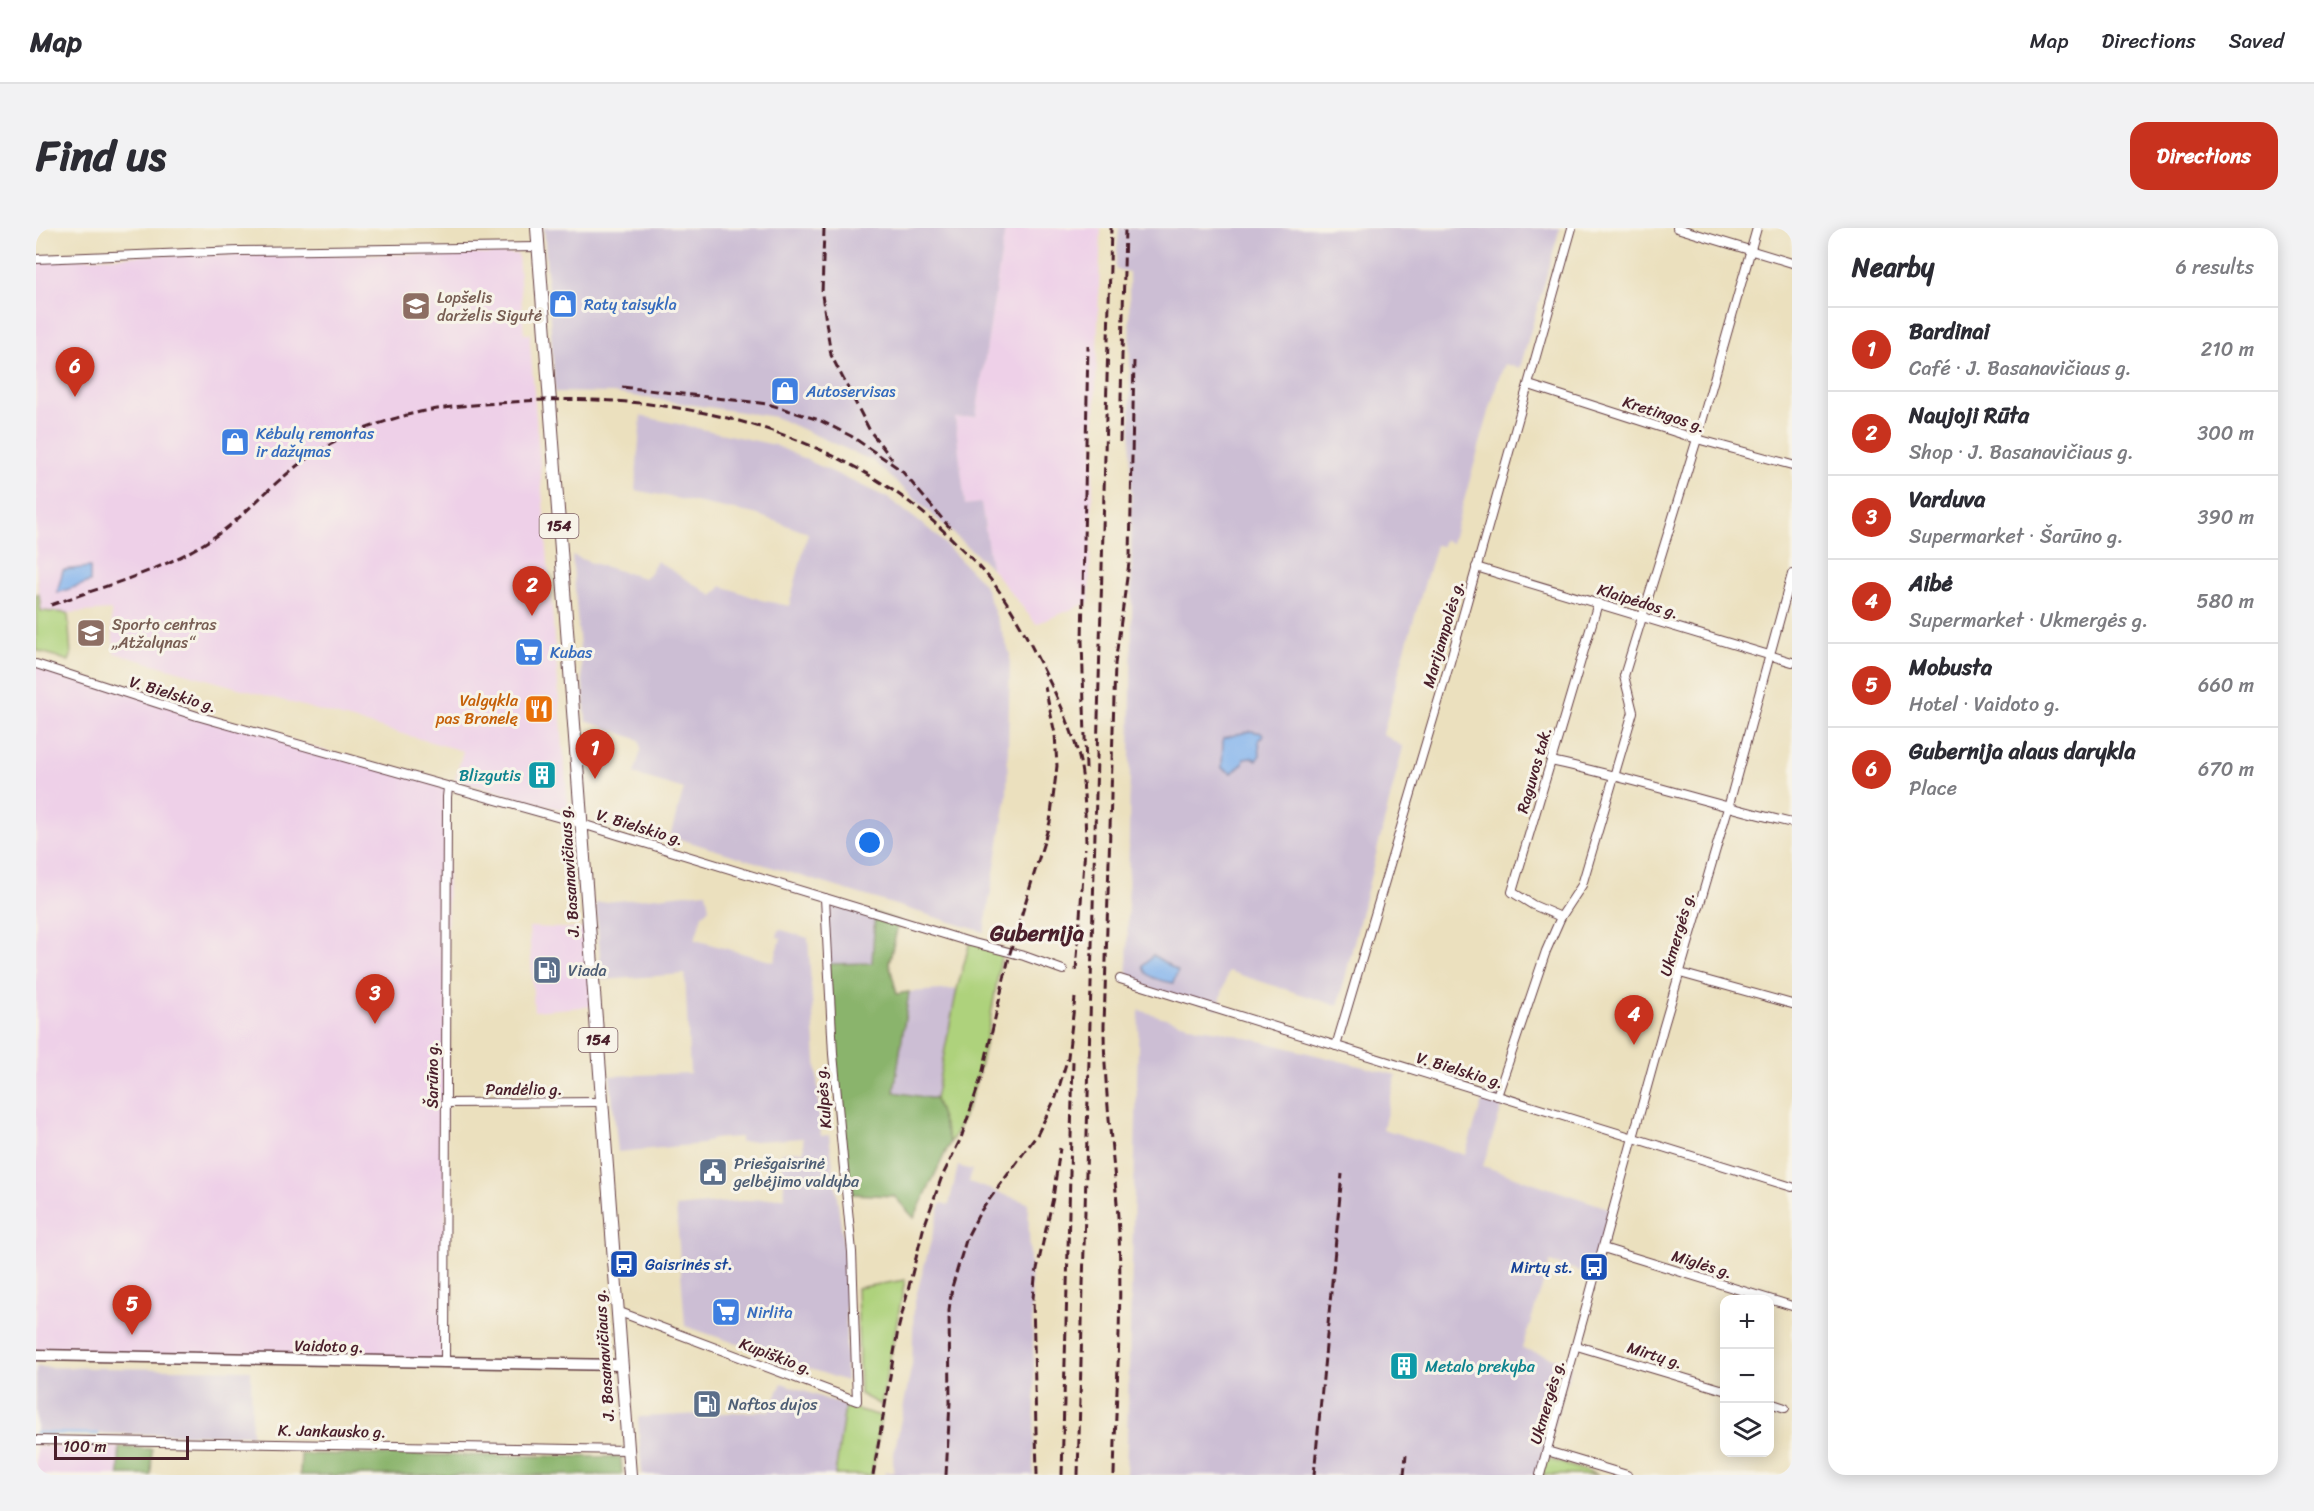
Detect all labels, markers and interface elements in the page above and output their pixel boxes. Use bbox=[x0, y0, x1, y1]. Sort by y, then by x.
text: Map bbox=[30, 17, 82, 66]
text: Map bbox=[2030, 22, 2068, 60]
text: Directions bbox=[2101, 22, 2196, 60]
text: Saved bbox=[2229, 22, 2284, 60]
text: Find us bbox=[36, 119, 166, 193]
button: Directions bbox=[2130, 122, 2278, 190]
text: Nearby bbox=[1852, 244, 1934, 290]
text: 6 results bbox=[2175, 250, 2254, 285]
place label: Lopšelis darželis Sigutė bbox=[437, 283, 542, 330]
shop icon: Ratų taisykla bbox=[547, 288, 579, 320]
school or university icon: Lopšelis darželis Sigutė bbox=[400, 290, 432, 322]
place label: Ratų taisykla bbox=[584, 290, 677, 319]
text: Bardinai bbox=[1909, 312, 1990, 351]
text: 1 bbox=[1867, 332, 1876, 367]
text: 210 m bbox=[2201, 332, 2254, 367]
pin: 6 bbox=[56, 348, 94, 397]
text: Café · J. Basanavičiaus g. bbox=[1909, 351, 2132, 386]
shop icon: Autoservisas bbox=[769, 375, 801, 407]
place label: Autoservisas bbox=[805, 377, 896, 406]
street label: Kretingos g. bbox=[1619, 387, 1709, 441]
text: Naujoji Rūta bbox=[1909, 396, 2029, 435]
text: 2 bbox=[1866, 416, 1877, 451]
text: 300 m bbox=[2197, 416, 2254, 451]
place label: Kėbulų remontas ir dažymas bbox=[256, 419, 375, 466]
shop icon: Kėbulų remontas ir dažymas bbox=[219, 426, 251, 458]
text: Shop · J. Basanavičiaus g. bbox=[1909, 435, 2134, 470]
text: Varduva bbox=[1909, 480, 1985, 519]
text: 3 bbox=[1866, 500, 1877, 535]
text: 390 m bbox=[2198, 500, 2254, 535]
road number: 154 bbox=[540, 514, 578, 538]
text: Supermarket · Šarūno g. bbox=[1909, 519, 2123, 554]
text: Aibė bbox=[1909, 564, 1953, 603]
pin: 2 bbox=[512, 566, 552, 616]
street label: Klaipėdos g. bbox=[1593, 575, 1683, 627]
street label: Marijampolės g. bbox=[1414, 577, 1472, 691]
text: 4 bbox=[1865, 584, 1878, 619]
text: 580 m bbox=[2197, 584, 2254, 619]
text: Supermarket · Ukmergės g. bbox=[1909, 603, 2148, 638]
place label: Sporto centras „Atžalynas“ bbox=[111, 610, 217, 657]
school or university icon: Sporto centras „Atžalynas“ bbox=[75, 617, 107, 649]
supermarket icon: Kubas bbox=[513, 636, 545, 668]
place label: Kubas bbox=[550, 638, 593, 667]
text: Mobusta bbox=[1909, 648, 1992, 687]
street label: V. Bielskio g. bbox=[126, 667, 220, 721]
text: 5 bbox=[1865, 668, 1878, 703]
text: 660 m bbox=[2198, 668, 2254, 703]
place label: Valgykla pas Bronelę bbox=[435, 686, 519, 733]
text: Hotel · Vaidoto g. bbox=[1909, 687, 2061, 722]
restaurant icon: Valgykla pas Bronelę bbox=[523, 693, 555, 725]
street label: Raguvos tak. bbox=[1508, 723, 1560, 817]
pin: 1 bbox=[576, 730, 614, 779]
text: Gubernija alaus darykla bbox=[1909, 732, 2136, 771]
text: 6 bbox=[1866, 752, 1877, 787]
text: 670 m bbox=[2198, 752, 2254, 787]
building icon: Blizgutis bbox=[526, 759, 558, 791]
place label: Blizgutis bbox=[459, 761, 522, 790]
text: Place bbox=[1909, 771, 1957, 806]
street label: V. Bielskio g. bbox=[593, 800, 687, 854]
street label: J. Basanavičiaus g. bbox=[550, 804, 588, 939]
your location bbox=[855, 828, 884, 857]
street label: Ukmergės g. bbox=[1651, 888, 1703, 980]
district label: Gubernija bbox=[989, 914, 1084, 953]
fuel station icon: Viada bbox=[531, 954, 563, 986]
place label: Viada bbox=[568, 956, 606, 985]
pin: 3 bbox=[356, 974, 394, 1024]
pin: 4 bbox=[1614, 996, 1654, 1045]
road number: 154 bbox=[578, 1028, 618, 1052]
street label: Šarūno g. bbox=[418, 1041, 447, 1109]
street label: V. Bielskio g. bbox=[1413, 1043, 1507, 1097]
street label: Kulpės g. bbox=[806, 1064, 840, 1130]
street label: Pandėlio g. bbox=[486, 1075, 563, 1104]
place label: Priešgaisrinė gelbėjimo valdyba bbox=[732, 1149, 860, 1196]
public building icon: Priešgaisrinė gelbėjimo valdyba bbox=[697, 1156, 729, 1188]
street label: Miglės g. bbox=[1668, 1241, 1736, 1287]
bus stop icon: Gaisrinės st. bbox=[608, 1248, 640, 1280]
place label: Gaisrinės st. bbox=[645, 1250, 733, 1279]
bus stop icon: Mirtų st. bbox=[1578, 1251, 1610, 1283]
place label: Mirtų st. bbox=[1511, 1253, 1573, 1282]
pin: 5 bbox=[112, 1286, 152, 1335]
street label: J. Basanavičiaus g. bbox=[585, 1288, 623, 1423]
map controls bbox=[1720, 1295, 1774, 1457]
button: + bbox=[1720, 1295, 1774, 1349]
supermarket icon: Nirlita bbox=[710, 1296, 742, 1328]
place label: Nirlita bbox=[747, 1298, 793, 1327]
street label: Kupiškio g. bbox=[735, 1329, 817, 1383]
street label: Vaidoto g. bbox=[294, 1331, 364, 1361]
street label: Mirtų g. bbox=[1624, 1333, 1686, 1377]
button: − bbox=[1720, 1349, 1774, 1403]
building icon: Metalo prekyba bbox=[1388, 1350, 1420, 1382]
place label: Metalo prekyba bbox=[1425, 1352, 1536, 1381]
street label: Ukmergės g. bbox=[1521, 1356, 1573, 1448]
fuel station icon: Naftos dujos bbox=[691, 1388, 723, 1420]
place label: Naftos dujos bbox=[728, 1390, 818, 1419]
button: layers bbox=[1720, 1403, 1774, 1457]
street label: K. Jankausko g. bbox=[278, 1416, 386, 1446]
text: 100 m bbox=[63, 1432, 107, 1461]
scale bar bbox=[54, 1433, 189, 1460]

